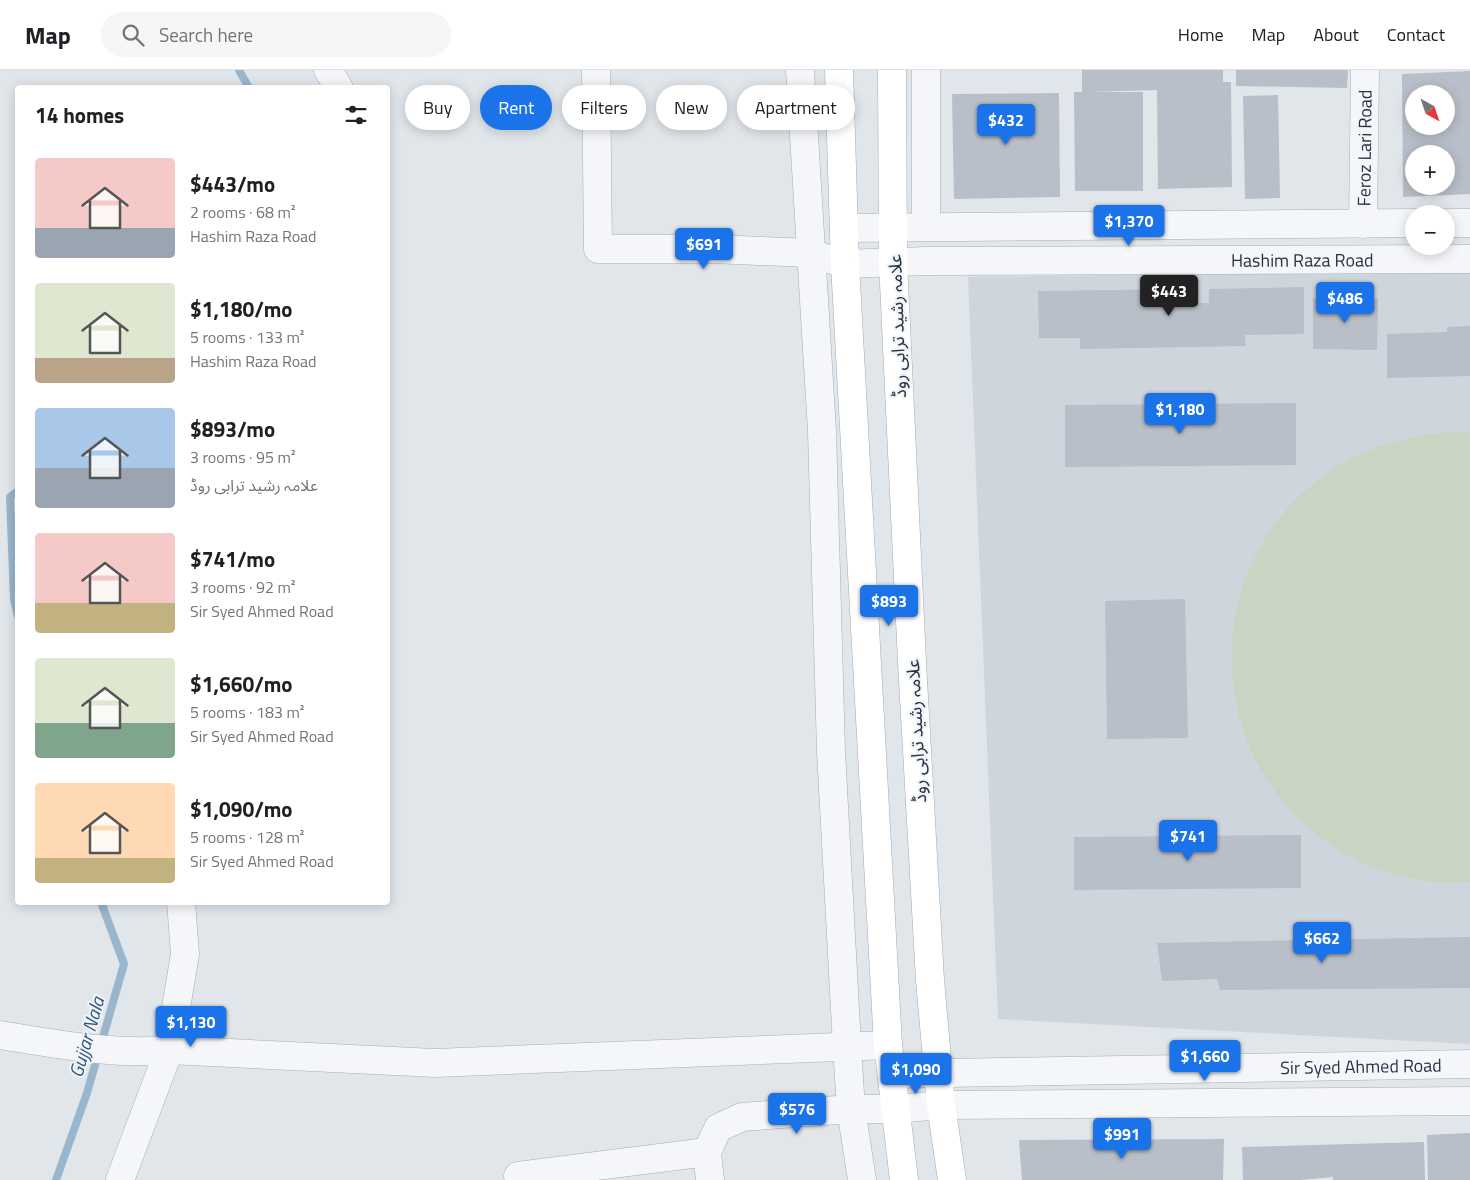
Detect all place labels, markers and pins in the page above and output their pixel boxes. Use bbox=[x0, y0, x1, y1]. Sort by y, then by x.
pin: $432 bbox=[976, 104, 1036, 146]
pin: $1,370 bbox=[1088, 204, 1170, 247]
pin: $691 bbox=[674, 228, 734, 270]
pin: $443 bbox=[1139, 274, 1199, 317]
pin: $486 bbox=[1315, 282, 1375, 324]
pin: $1,180 bbox=[1139, 392, 1221, 435]
pin: $893 bbox=[859, 584, 919, 627]
pin: $741 bbox=[1158, 820, 1218, 862]
pin: $662 bbox=[1292, 922, 1352, 964]
pin: $1,130 bbox=[150, 1006, 232, 1048]
pin: $1,660 bbox=[1164, 1040, 1246, 1082]
pin: $1,090 bbox=[875, 1052, 957, 1095]
pin: $576 bbox=[767, 1092, 827, 1135]
pin: $991 bbox=[1092, 1118, 1152, 1160]

